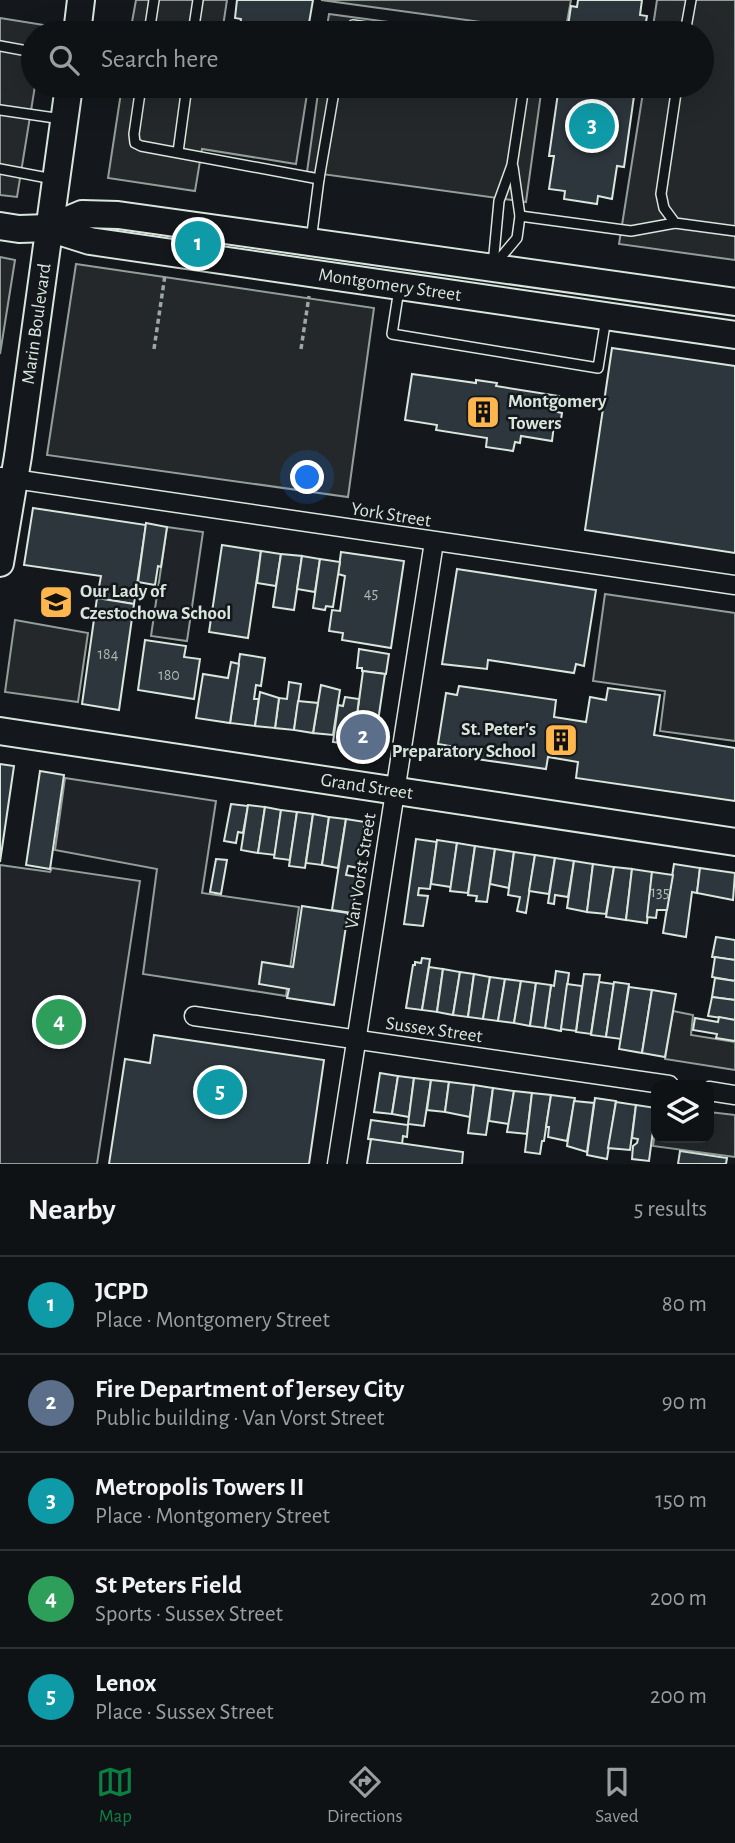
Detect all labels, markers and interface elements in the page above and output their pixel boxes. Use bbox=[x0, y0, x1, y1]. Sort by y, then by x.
search box bbox=[21, 21, 714, 98]
icon: search bbox=[45, 41, 83, 79]
text: Search here bbox=[101, 46, 219, 72]
pin: 3 bbox=[569, 100, 615, 152]
pin: 1 bbox=[175, 218, 221, 270]
street label: Marin Boulevard bbox=[18, 262, 54, 385]
street label: Montgomery Street bbox=[317, 265, 462, 304]
place label: Montgomery Towers bbox=[508, 392, 607, 433]
building icon: Montgomery Towers bbox=[464, 393, 502, 431]
your location bbox=[290, 460, 324, 494]
street label: York Street bbox=[350, 499, 432, 531]
place label: Our Lady of Czestochowa School bbox=[80, 582, 231, 623]
school or university icon: Our Lady of Czestochowa School bbox=[37, 583, 75, 621]
house number: 45 bbox=[364, 585, 378, 601]
house number: 184 bbox=[98, 646, 119, 662]
house number: 180 bbox=[158, 667, 180, 683]
pin: 2 bbox=[340, 711, 386, 763]
place label: St. Peter's Preparatory School bbox=[392, 720, 536, 761]
building icon: St. Peter's Preparatory School bbox=[542, 721, 580, 759]
street label: Grand Street bbox=[319, 770, 414, 803]
street label: Van Vorst Street bbox=[342, 812, 380, 930]
house number: 135 bbox=[651, 884, 669, 900]
pin: 4 bbox=[36, 996, 82, 1048]
street label: Sussex Street bbox=[384, 1014, 484, 1046]
pin: 5 bbox=[197, 1066, 243, 1118]
map controls bbox=[651, 1080, 714, 1143]
button: layers bbox=[651, 1080, 714, 1143]
text: Nearby bbox=[28, 1195, 116, 1225]
text: 5 results bbox=[634, 1198, 707, 1221]
text: JCPD bbox=[95, 1278, 148, 1304]
text: 1 bbox=[47, 1293, 55, 1316]
text: 80 m bbox=[662, 1293, 707, 1316]
text: Place · Montgomery Street bbox=[95, 1309, 330, 1332]
text: Fire Department of Jersey City bbox=[95, 1376, 404, 1402]
text: 2 bbox=[46, 1391, 56, 1414]
text: 90 m bbox=[662, 1391, 707, 1414]
text: Public building · Van Vorst Street bbox=[95, 1407, 384, 1430]
text: Metropolis Towers II bbox=[95, 1474, 304, 1500]
text: 3 bbox=[46, 1489, 56, 1512]
text: 150 m bbox=[655, 1489, 707, 1512]
text: Place · Montgomery Street bbox=[95, 1505, 330, 1528]
text: St Peters Field bbox=[95, 1572, 242, 1598]
text: 4 bbox=[45, 1587, 57, 1610]
text: 200 m bbox=[650, 1587, 707, 1610]
text: Sports · Sussex Street bbox=[95, 1603, 283, 1626]
text: Lenox bbox=[95, 1670, 157, 1696]
text: 5 bbox=[46, 1685, 56, 1708]
text: 200 m bbox=[650, 1685, 707, 1708]
text: Place · Sussex Street bbox=[95, 1701, 274, 1724]
tab: Map bbox=[96, 1763, 134, 1828]
tab: Directions bbox=[327, 1763, 403, 1828]
tab: Saved bbox=[595, 1763, 639, 1828]

